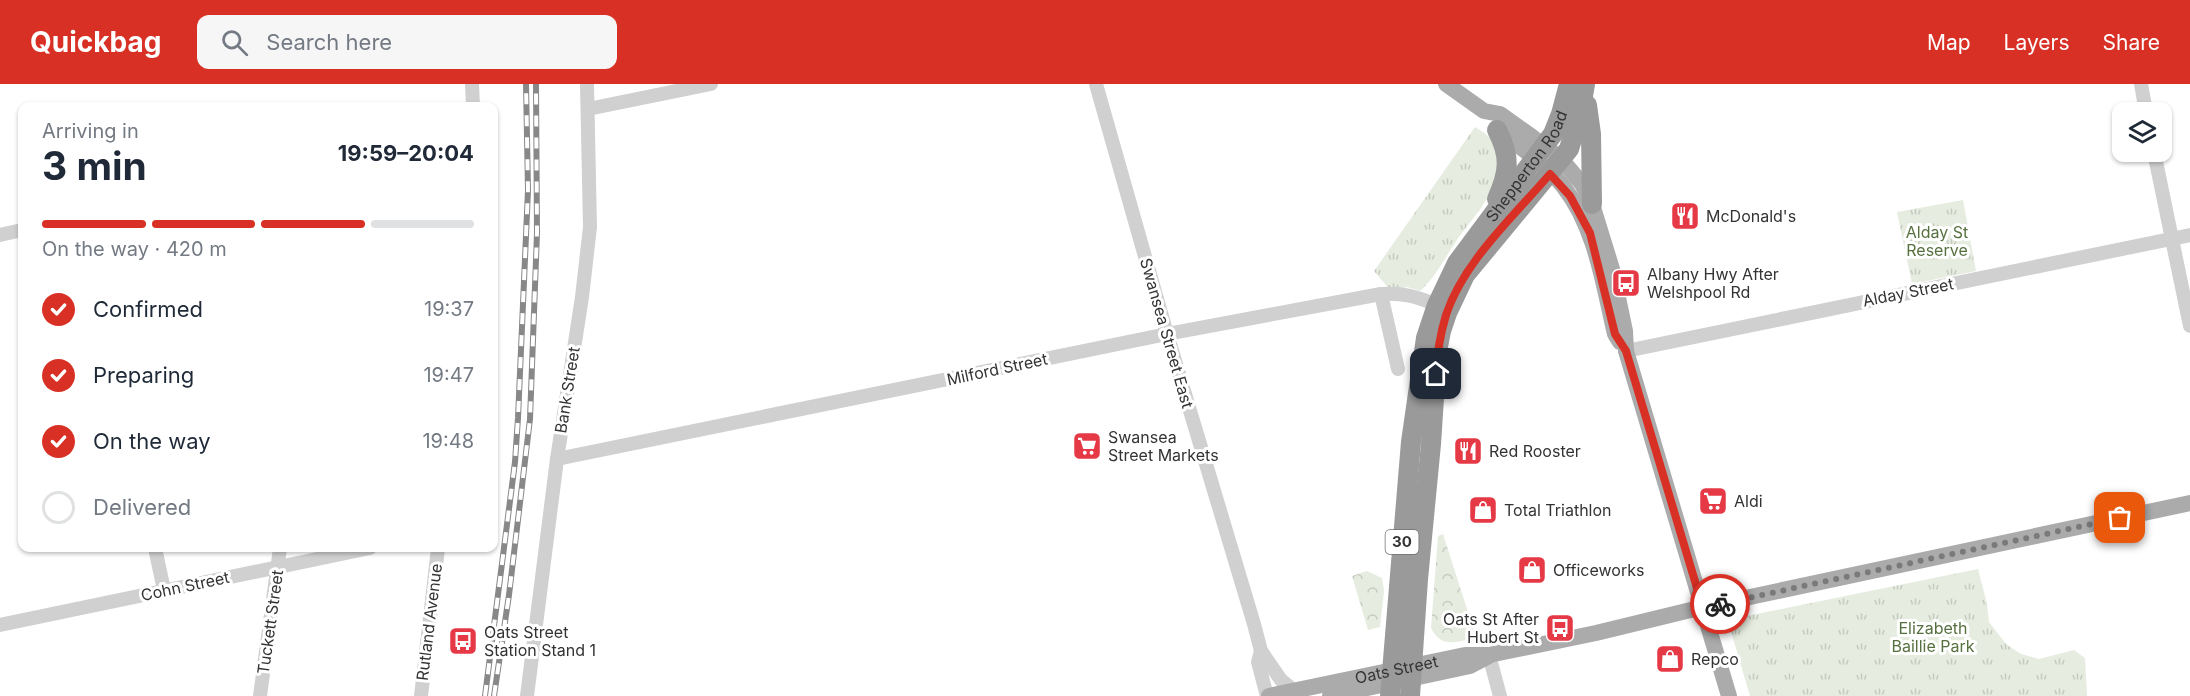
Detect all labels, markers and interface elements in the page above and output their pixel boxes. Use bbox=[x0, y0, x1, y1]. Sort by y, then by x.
search box bbox=[197, 15, 617, 69]
text: Quickbag bbox=[30, 25, 161, 59]
icon: search bbox=[218, 26, 251, 59]
text: Search here bbox=[266, 29, 392, 55]
text: Map bbox=[1927, 30, 1971, 55]
text: Layers bbox=[2004, 30, 2070, 55]
text: Share bbox=[2103, 30, 2160, 55]
map controls bbox=[2112, 102, 2172, 162]
button: layers bbox=[2112, 102, 2172, 162]
street label: Shepperton Road bbox=[1481, 107, 1571, 226]
text: Arriving in bbox=[42, 119, 139, 143]
text: 19:59–20:04 bbox=[338, 140, 474, 166]
text: 3 min bbox=[42, 142, 147, 189]
restaurant icon: McDonald's bbox=[1669, 200, 1701, 232]
place label: McDonald's bbox=[1706, 206, 1796, 226]
park label: Alday St Reserve bbox=[1906, 222, 1968, 260]
text: On the way · 420 m bbox=[42, 237, 227, 261]
street label: Swansea Street East bbox=[1136, 256, 1198, 410]
place label: Albany Hwy After Welshpool Rd bbox=[1647, 264, 1779, 302]
bus stop icon: Albany Hwy After Welshpool Rd bbox=[1610, 267, 1642, 299]
street label: Alday Street bbox=[1861, 273, 1955, 311]
icon: check bbox=[42, 293, 75, 326]
text: Confirmed bbox=[93, 296, 203, 322]
text: 19:37 bbox=[424, 297, 474, 321]
street label: Bank Street bbox=[550, 345, 584, 435]
pin bbox=[1410, 348, 1461, 399]
street label: Milford Street bbox=[945, 349, 1049, 389]
icon: home bbox=[1419, 357, 1452, 390]
icon: check bbox=[42, 359, 75, 392]
text: Preparing bbox=[93, 362, 194, 388]
text: 19:47 bbox=[423, 363, 474, 387]
icon: check bbox=[42, 425, 75, 458]
place label: Swansea Street Markets bbox=[1108, 427, 1219, 465]
text: On the way bbox=[93, 428, 211, 454]
text: 19:48 bbox=[422, 429, 474, 453]
supermarket icon: Swansea Street Markets bbox=[1071, 430, 1103, 462]
restaurant icon: Red Rooster bbox=[1452, 435, 1484, 467]
place label: Red Rooster bbox=[1489, 441, 1581, 461]
supermarket icon: Aldi bbox=[1697, 485, 1729, 517]
place label: Aldi bbox=[1734, 491, 1763, 511]
pin bbox=[2094, 492, 2145, 543]
text: Delivered bbox=[93, 494, 191, 520]
shop icon: Total Triathlon bbox=[1467, 494, 1499, 526]
place label: Total Triathlon bbox=[1504, 500, 1612, 520]
icon: bag bbox=[2103, 501, 2136, 534]
road number: 30 bbox=[1386, 530, 1418, 554]
shop icon: Officeworks bbox=[1516, 554, 1548, 586]
place label: Officeworks bbox=[1553, 560, 1644, 580]
street label: Rutland Avenue bbox=[412, 562, 446, 682]
street label: Cohn Street bbox=[139, 567, 231, 605]
street label: Tuckett Street bbox=[253, 569, 287, 675]
courier bbox=[1690, 574, 1750, 634]
icon: bike bbox=[1704, 588, 1737, 621]
place label: Oats St After Hubert St bbox=[1443, 609, 1539, 647]
bus stop icon: Oats St After Hubert St bbox=[1544, 612, 1576, 644]
park label: Elizabeth Baillie Park bbox=[1891, 618, 1975, 656]
place label: Oats Street Station Stand 1 bbox=[484, 622, 596, 660]
bus stop icon: Oats Street Station Stand 1 bbox=[447, 625, 479, 657]
shop icon: Repco bbox=[1654, 643, 1686, 675]
place label: Repco bbox=[1691, 649, 1739, 669]
street label: Oats Street bbox=[1353, 651, 1440, 688]

